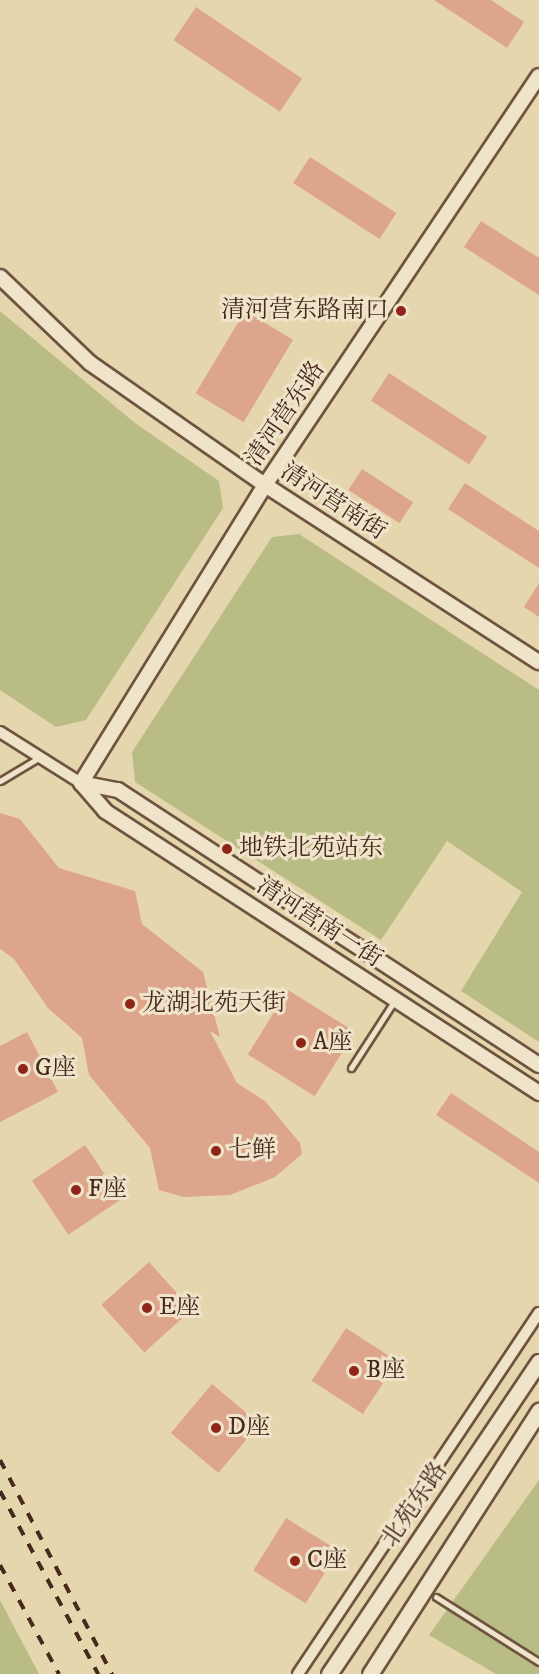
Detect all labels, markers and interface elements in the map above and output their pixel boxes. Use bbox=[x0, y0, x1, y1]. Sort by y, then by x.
place label: 清河营东路南口 bbox=[221, 297, 389, 325]
marker: 清河营东路南口 bbox=[394, 304, 408, 318]
street label: 清河营东路 bbox=[241, 356, 331, 472]
street label: 清河营南街 bbox=[275, 457, 391, 547]
place label: 地铁北苑站东 bbox=[239, 835, 383, 863]
marker: 地铁北苑站东 bbox=[220, 842, 234, 856]
street label: 清河营南一街 bbox=[251, 872, 387, 974]
place label: 龙湖北苑天街 bbox=[142, 990, 286, 1018]
marker: 龙湖北苑天街 bbox=[123, 997, 137, 1011]
place label: A座 bbox=[313, 1029, 352, 1057]
marker: A座 bbox=[294, 1036, 308, 1050]
place label: G座 bbox=[35, 1055, 76, 1083]
marker: G座 bbox=[16, 1062, 30, 1076]
place label: 七鲜 bbox=[228, 1137, 276, 1165]
marker: 七鲜 bbox=[209, 1144, 223, 1158]
place label: F座 bbox=[88, 1176, 127, 1204]
marker: F座 bbox=[69, 1183, 83, 1197]
place label: E座 bbox=[159, 1294, 200, 1322]
marker: E座 bbox=[140, 1301, 154, 1315]
place label: B座 bbox=[366, 1357, 405, 1385]
marker: B座 bbox=[347, 1364, 361, 1378]
place label: D座 bbox=[228, 1414, 270, 1442]
marker: D座 bbox=[209, 1421, 223, 1435]
street label: 北苑东路 bbox=[376, 1457, 454, 1553]
place label: C座 bbox=[307, 1547, 347, 1575]
marker: C座 bbox=[288, 1554, 302, 1568]

